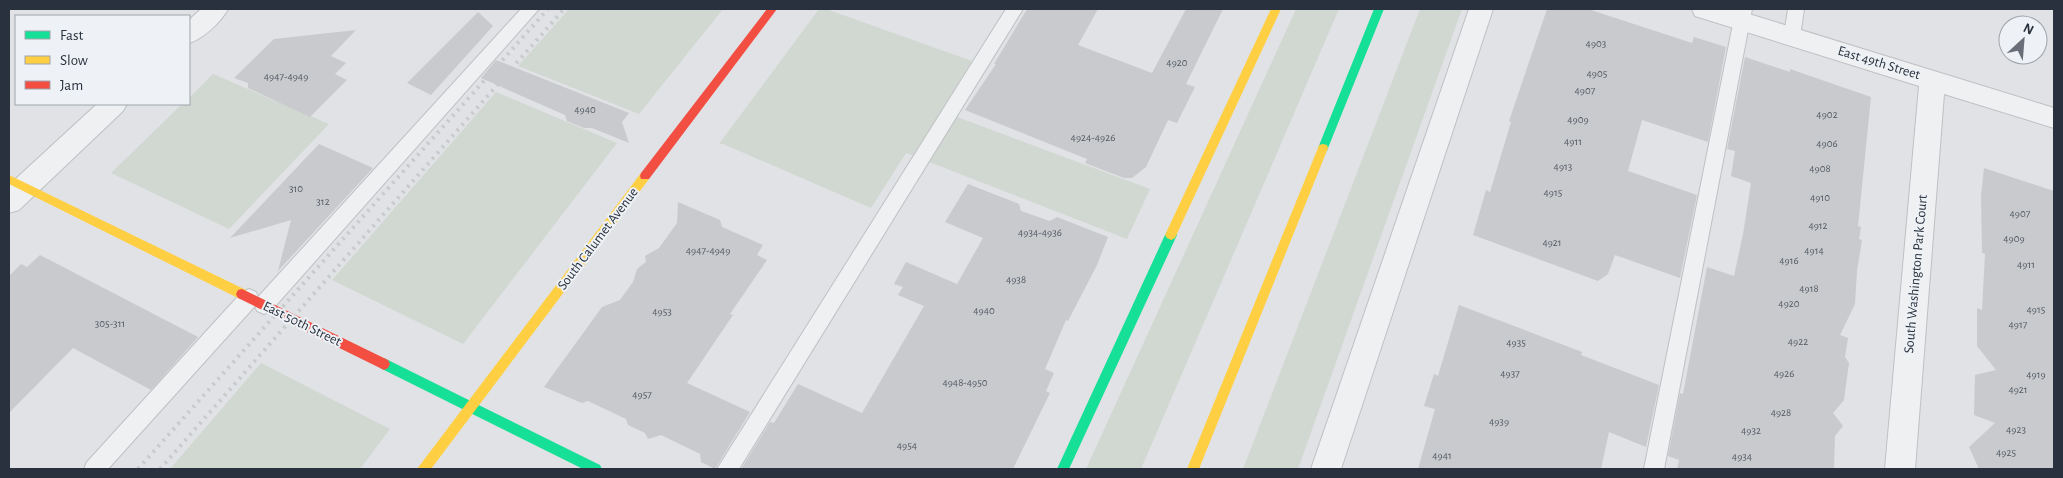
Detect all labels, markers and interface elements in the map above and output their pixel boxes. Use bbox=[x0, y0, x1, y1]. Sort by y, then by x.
legend bbox=[15, 15, 190, 105]
north arrow bbox=[1998, 15, 2048, 65]
text: N bbox=[2021, 21, 2036, 38]
text: Fast bbox=[60, 28, 84, 43]
house number: 4903 bbox=[1586, 38, 1607, 49]
street label: East 49th Street bbox=[1836, 44, 1922, 82]
text: Slow bbox=[60, 53, 88, 68]
house number: 4920 bbox=[1166, 57, 1188, 68]
house number: 4905 bbox=[1587, 68, 1608, 79]
house number: 4947-4949 bbox=[264, 71, 308, 82]
text: Jam bbox=[60, 78, 83, 93]
house number: 4907 bbox=[1575, 85, 1596, 96]
house number: 4940 bbox=[574, 104, 596, 115]
house number: 4902 bbox=[1816, 109, 1838, 120]
house number: 4909 bbox=[1567, 114, 1589, 125]
house number: 4924-4926 bbox=[1071, 132, 1115, 143]
house number: 4911 bbox=[1564, 136, 1582, 147]
house number: 4906 bbox=[1816, 138, 1838, 149]
house number: 4913 bbox=[1554, 161, 1573, 172]
house number: 4908 bbox=[1809, 163, 1831, 174]
house number: 310 bbox=[289, 183, 303, 194]
street label: South Calumet Avenue bbox=[555, 185, 641, 293]
house number: 4915 bbox=[1544, 187, 1563, 198]
house number: 4910 bbox=[1810, 192, 1830, 203]
street label: South Washington Park Court bbox=[1902, 193, 1930, 354]
house number: 312 bbox=[316, 196, 330, 207]
house number: 4907 bbox=[2010, 208, 2031, 219]
house number: 4912 bbox=[1808, 220, 1828, 231]
house number: 4934-4936 bbox=[1018, 227, 1062, 238]
house number: 4909 bbox=[2003, 233, 2025, 244]
house number: 4921 bbox=[1542, 237, 1562, 248]
house number: 4947-4949 bbox=[686, 245, 730, 256]
house number: 4914 bbox=[1804, 245, 1824, 256]
house number: 4916 bbox=[1779, 255, 1799, 266]
house number: 4911 bbox=[2017, 259, 2035, 270]
house number: 4938 bbox=[1006, 274, 1026, 285]
house number: 4918 bbox=[1799, 283, 1819, 294]
house number: 4920 bbox=[1778, 298, 1800, 309]
street label: East 50th Street bbox=[261, 299, 344, 349]
house number: 4915 bbox=[2027, 304, 2046, 315]
house number: 4940 bbox=[973, 305, 995, 316]
house number: 4953 bbox=[652, 306, 672, 317]
house number: 305-311 bbox=[95, 318, 125, 329]
house number: 4917 bbox=[2009, 319, 2028, 330]
house number: 4922 bbox=[1788, 336, 1808, 347]
house number: 4935 bbox=[1506, 337, 1526, 348]
house number: 4937 bbox=[1500, 368, 1520, 379]
house number: 4926 bbox=[1774, 368, 1794, 379]
house number: 4919 bbox=[2026, 369, 2046, 380]
house number: 4948-4950 bbox=[942, 377, 988, 388]
house number: 4921 bbox=[2008, 384, 2028, 395]
house number: 4957 bbox=[632, 389, 652, 400]
house number: 4928 bbox=[1771, 407, 1791, 418]
house number: 4939 bbox=[1489, 416, 1509, 427]
house number: 4923 bbox=[2006, 424, 2026, 435]
house number: 4932 bbox=[1741, 425, 1761, 436]
house number: 4954 bbox=[897, 440, 917, 451]
house number: 4925 bbox=[1996, 447, 2016, 458]
house number: 4941 bbox=[1432, 450, 1452, 461]
house number: 4934 bbox=[1732, 451, 1752, 462]

